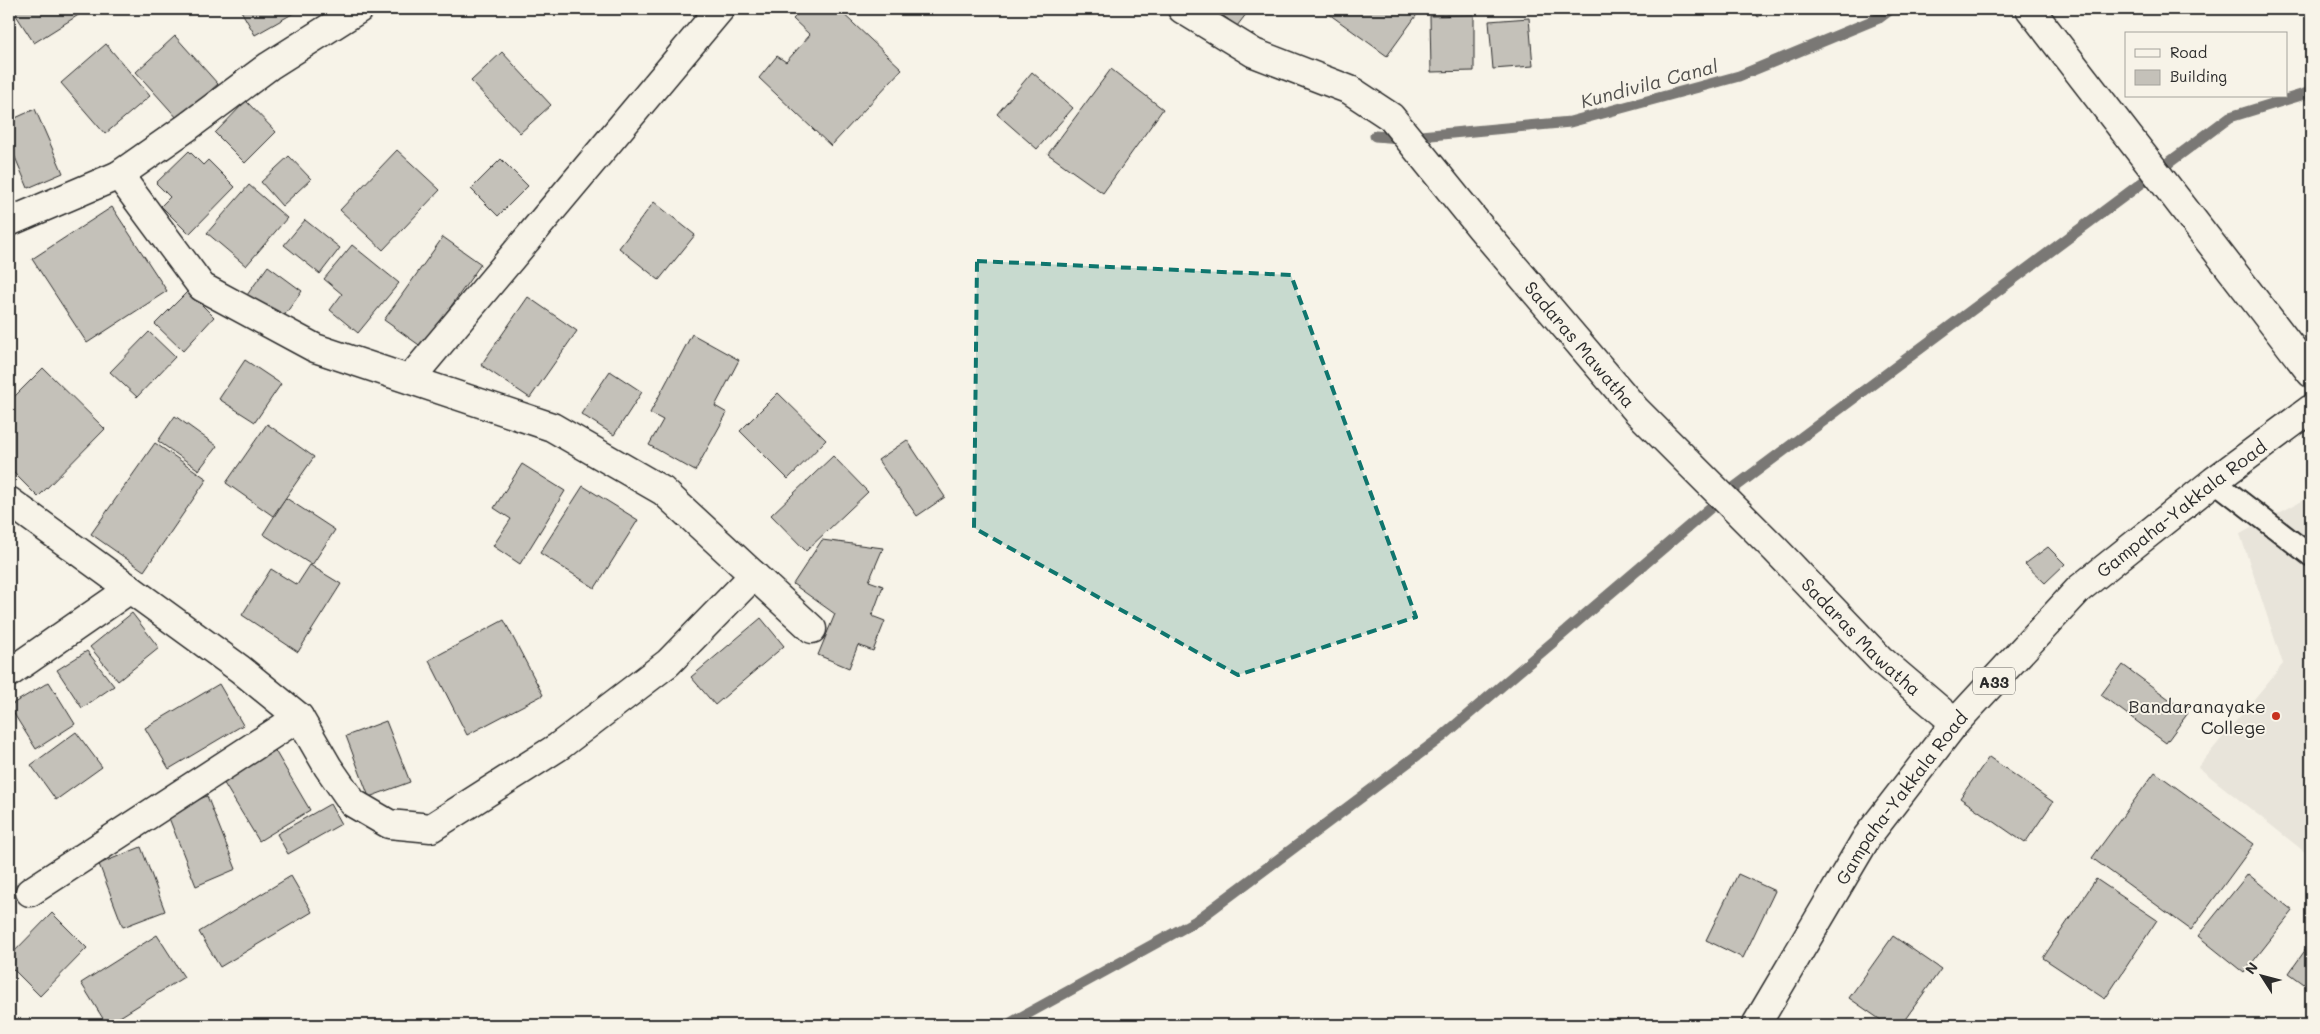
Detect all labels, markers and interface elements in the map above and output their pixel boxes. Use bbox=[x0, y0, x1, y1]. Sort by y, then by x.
legend bbox=[2125, 32, 2288, 98]
text: Road bbox=[2170, 42, 2207, 62]
water label: Kundivila Canal bbox=[1577, 53, 1721, 113]
text: Building bbox=[2170, 66, 2227, 86]
street label: Sadaras Mawatha bbox=[1519, 276, 1641, 413]
street label: Gampaha-Yakkala Road bbox=[2091, 434, 2271, 583]
street label: Sadaras Mawatha bbox=[1796, 572, 1926, 701]
road number: A33 bbox=[1973, 668, 2015, 694]
place label: Bandaranayake College bbox=[2128, 694, 2266, 739]
street label: Gampaha-Yakkala Road bbox=[1830, 706, 1972, 889]
marker: Bandaranayake College bbox=[2270, 710, 2282, 722]
north arrow bbox=[2238, 952, 2288, 1002]
text: N bbox=[2240, 958, 2262, 978]

